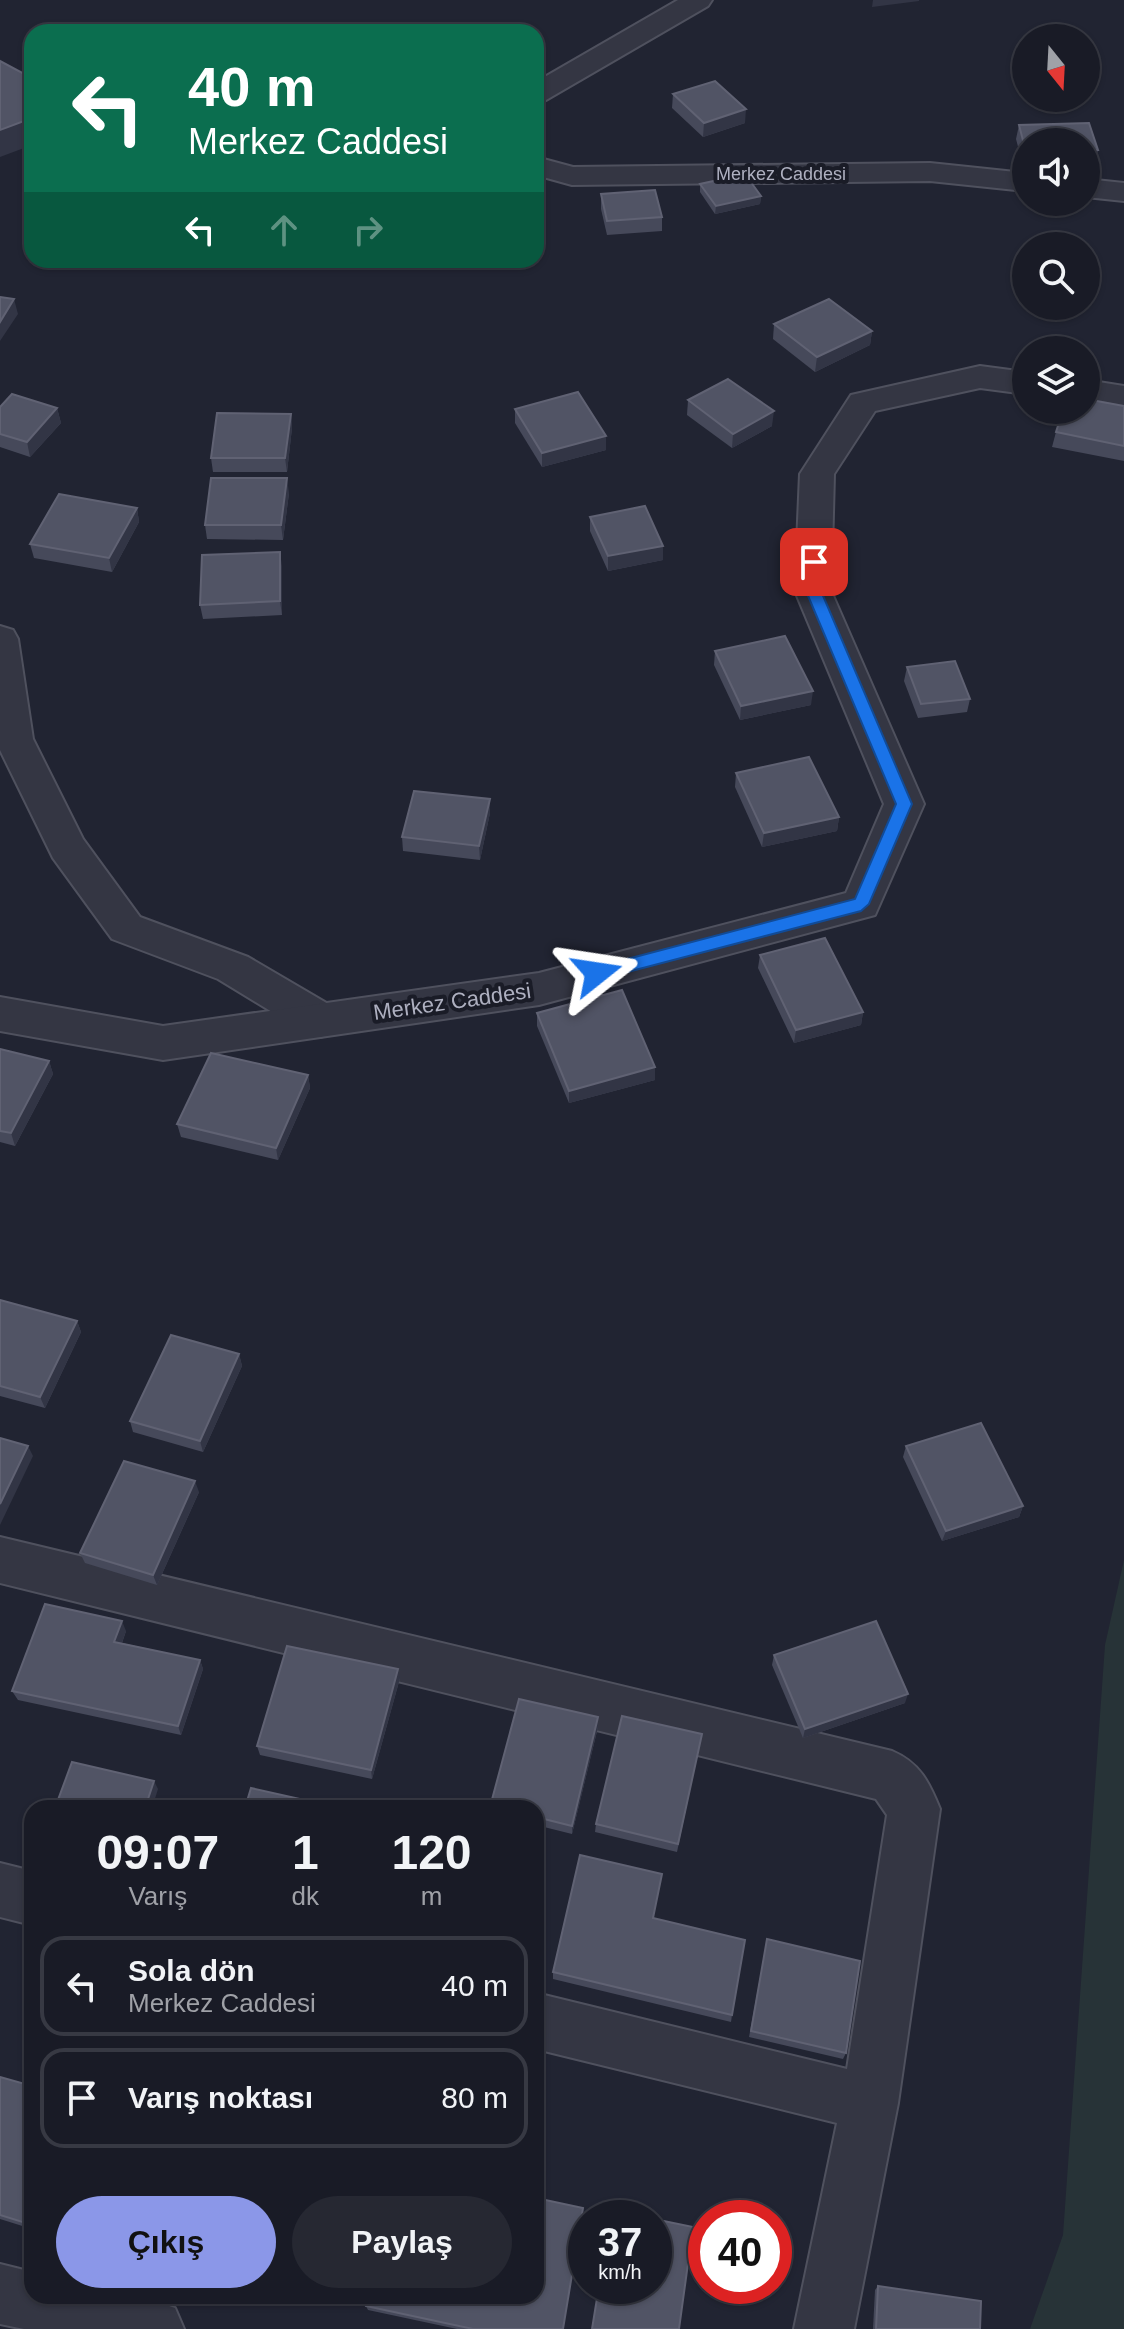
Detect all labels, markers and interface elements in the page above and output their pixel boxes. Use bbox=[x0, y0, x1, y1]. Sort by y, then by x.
north arrow bbox=[1012, 24, 1100, 112]
map controls bbox=[1012, 24, 1100, 424]
text: 40 m bbox=[188, 55, 316, 118]
icon: left bbox=[56, 56, 160, 160]
text: Merkez Caddesi bbox=[188, 121, 448, 162]
button: sound bbox=[1012, 128, 1100, 216]
street label: Merkez Caddesi bbox=[716, 164, 846, 184]
icon: left bbox=[178, 208, 222, 252]
icon: ahead bbox=[262, 208, 306, 252]
icon: right bbox=[346, 208, 390, 252]
button: search bbox=[1012, 232, 1100, 320]
button: layers bbox=[1012, 336, 1100, 424]
pin bbox=[780, 528, 848, 596]
icon: arrive bbox=[792, 540, 836, 584]
position arrow bbox=[555, 931, 639, 1015]
street label: Merkez Caddesi bbox=[372, 978, 533, 1025]
text: 09:07 bbox=[96, 1826, 219, 1879]
text: 1 bbox=[292, 1826, 319, 1879]
text: 120 bbox=[391, 1826, 472, 1879]
text: Varış bbox=[128, 1881, 187, 1911]
text: dk bbox=[292, 1881, 319, 1911]
text: m bbox=[421, 1881, 442, 1911]
text: Sola dön bbox=[128, 1954, 255, 1987]
icon: left bbox=[60, 1964, 104, 2008]
text: 40 m bbox=[441, 1969, 508, 2002]
text: Merkez Caddesi bbox=[128, 1988, 316, 2018]
icon: arrive bbox=[60, 2076, 104, 2120]
text: Varış noktası bbox=[128, 2081, 313, 2114]
text: 80 m bbox=[441, 2081, 508, 2114]
button: Çıkış bbox=[56, 2196, 276, 2288]
button: Paylaş bbox=[292, 2196, 512, 2288]
speed limit sign: 40 bbox=[688, 2200, 792, 2304]
text: 37 bbox=[598, 2220, 642, 2264]
text: km/h bbox=[598, 2261, 642, 2283]

